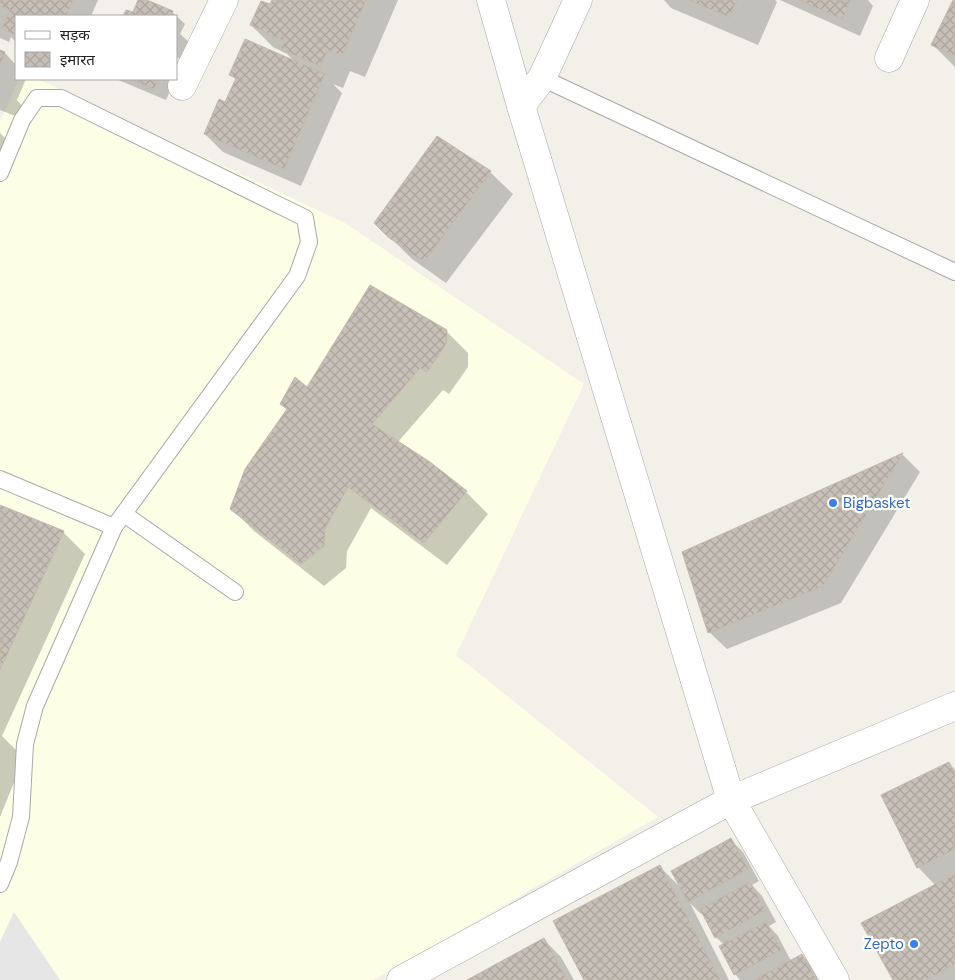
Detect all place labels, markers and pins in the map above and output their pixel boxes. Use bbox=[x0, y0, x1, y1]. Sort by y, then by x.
place label: Bigbasket bbox=[843, 493, 910, 513]
marker: Bigbasket bbox=[827, 497, 839, 509]
place label: Zepto bbox=[864, 934, 904, 954]
marker: Zepto bbox=[908, 938, 920, 950]

